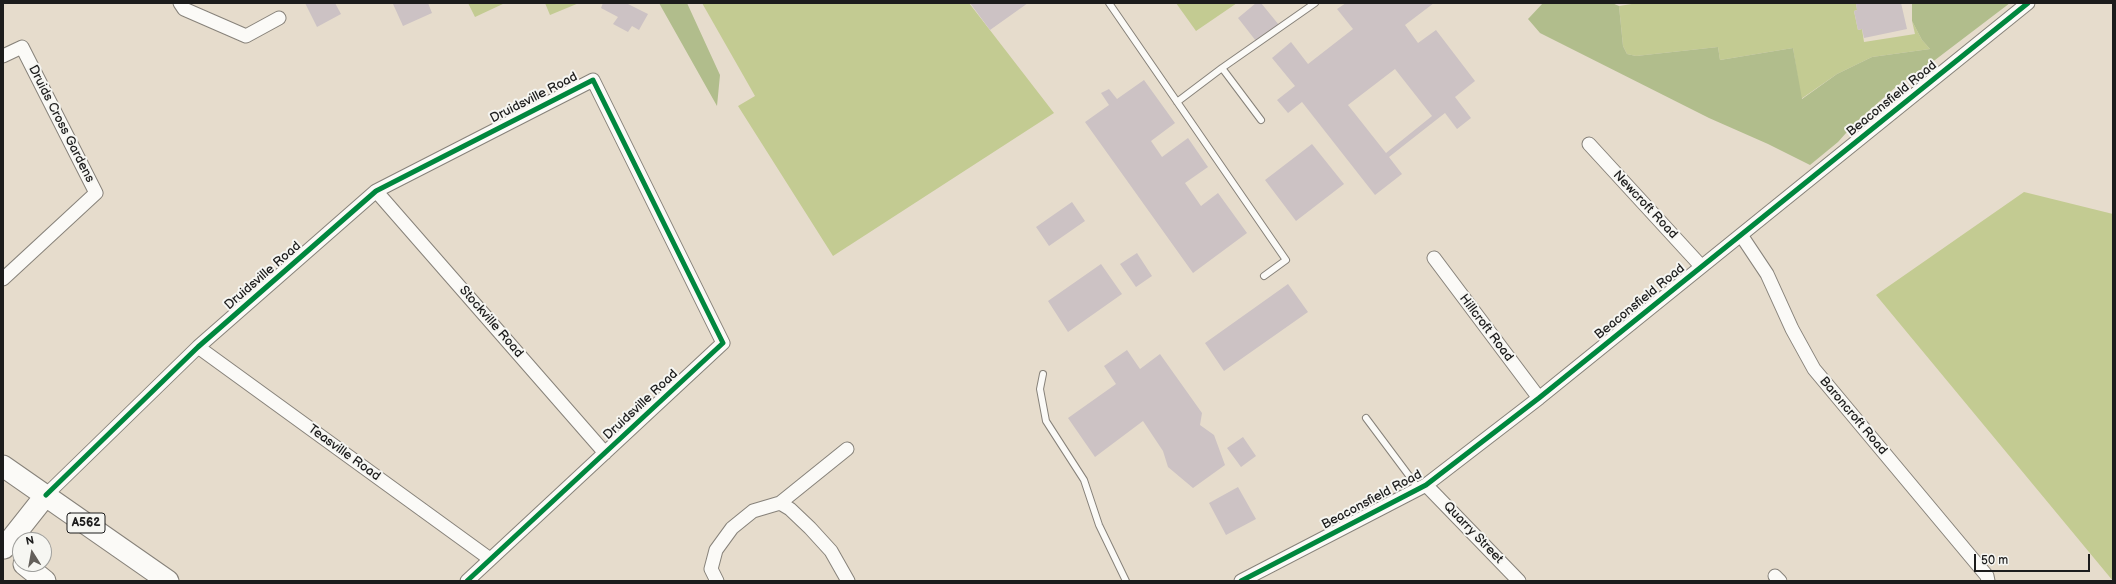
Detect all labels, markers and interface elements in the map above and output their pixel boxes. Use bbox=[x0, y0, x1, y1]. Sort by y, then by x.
street label: Beaconsfield Road bbox=[1844, 58, 1940, 140]
street label: Druids Cross Gardens bbox=[25, 63, 97, 185]
street label: Druidsville Road bbox=[488, 69, 580, 127]
street label: Newcroft Road bbox=[1609, 168, 1681, 242]
street label: Druidsville Road bbox=[222, 239, 304, 313]
street label: Beaconsfield Road bbox=[1592, 261, 1688, 343]
street label: Stockville Road bbox=[456, 283, 526, 361]
street label: Hillcroft Road bbox=[1456, 291, 1516, 365]
street label: Druidsville Road bbox=[601, 367, 681, 443]
street label: Baroncroft Road bbox=[1816, 374, 1890, 458]
street label: Teasville Road bbox=[305, 422, 383, 484]
street label: Beaconsfield Road bbox=[1319, 467, 1425, 533]
street label: Quarry Street bbox=[1440, 499, 1506, 567]
road number: A562 bbox=[67, 513, 105, 533]
north arrow bbox=[12, 532, 52, 572]
text: N bbox=[25, 534, 35, 548]
scale bar bbox=[1976, 546, 2092, 572]
text: 50 m bbox=[1981, 553, 2008, 568]

